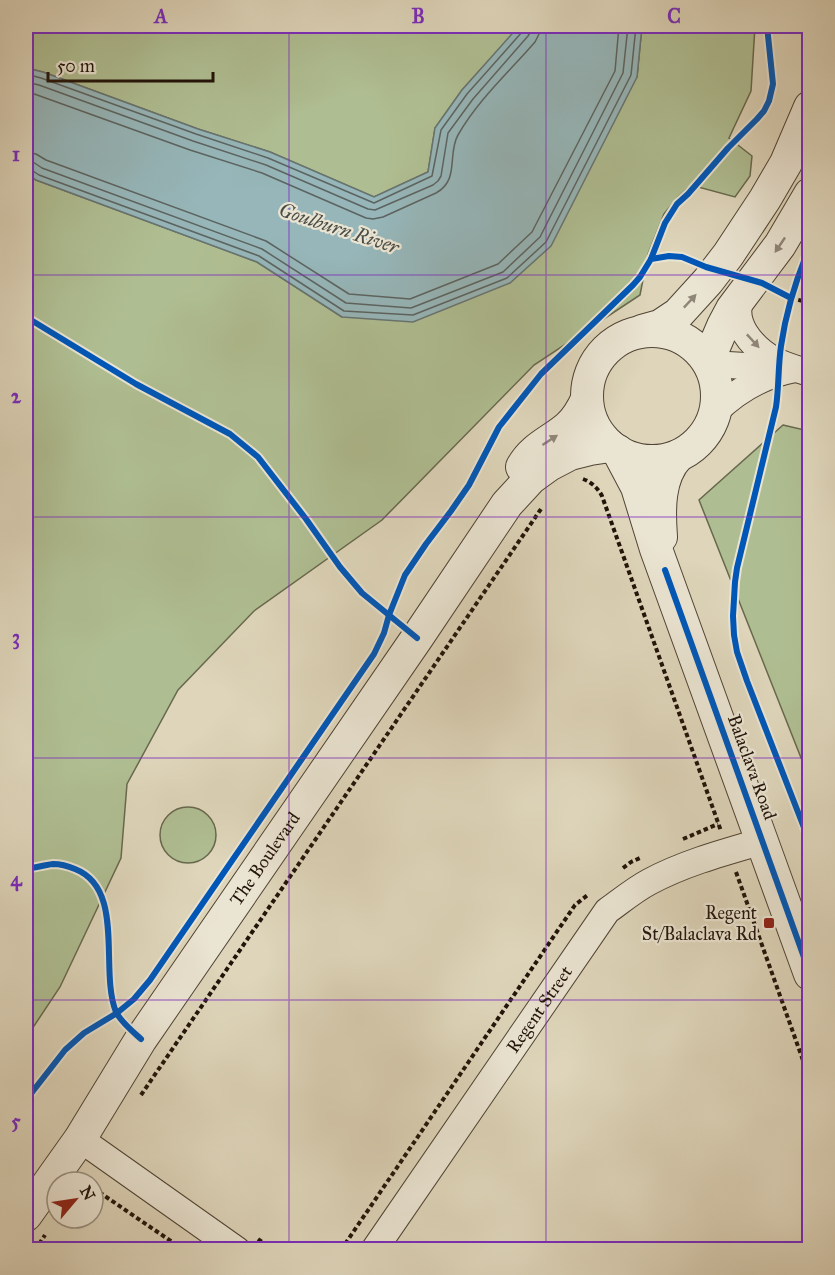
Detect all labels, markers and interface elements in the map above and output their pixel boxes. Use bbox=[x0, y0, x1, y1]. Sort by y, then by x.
text: A bbox=[152, 4, 168, 28]
text: B bbox=[411, 4, 425, 28]
text: C bbox=[667, 4, 681, 28]
scale bar bbox=[48, 45, 213, 83]
text: 50 m bbox=[57, 55, 95, 77]
text: 1 bbox=[12, 142, 20, 166]
water label: Goulburn River bbox=[276, 197, 404, 259]
one-way arrow bbox=[775, 237, 786, 253]
one-way arrow bbox=[683, 293, 697, 308]
one-way arrow bbox=[745, 334, 759, 348]
text: 2 bbox=[11, 384, 22, 408]
one-way arrow bbox=[541, 434, 557, 446]
text: 3 bbox=[12, 625, 20, 650]
street label: Balaclava Road bbox=[723, 711, 781, 823]
street label: The Boulevard bbox=[225, 808, 305, 910]
text: 4 bbox=[10, 867, 22, 892]
place label: Regent St/Balaclava Rd bbox=[642, 902, 758, 945]
marker: Regent St/Balaclava Rd bbox=[762, 916, 776, 930]
street label: Regent Street bbox=[502, 961, 577, 1057]
text: 5 bbox=[11, 1109, 21, 1133]
north arrow bbox=[45, 1170, 105, 1230]
text: N bbox=[76, 1182, 99, 1204]

